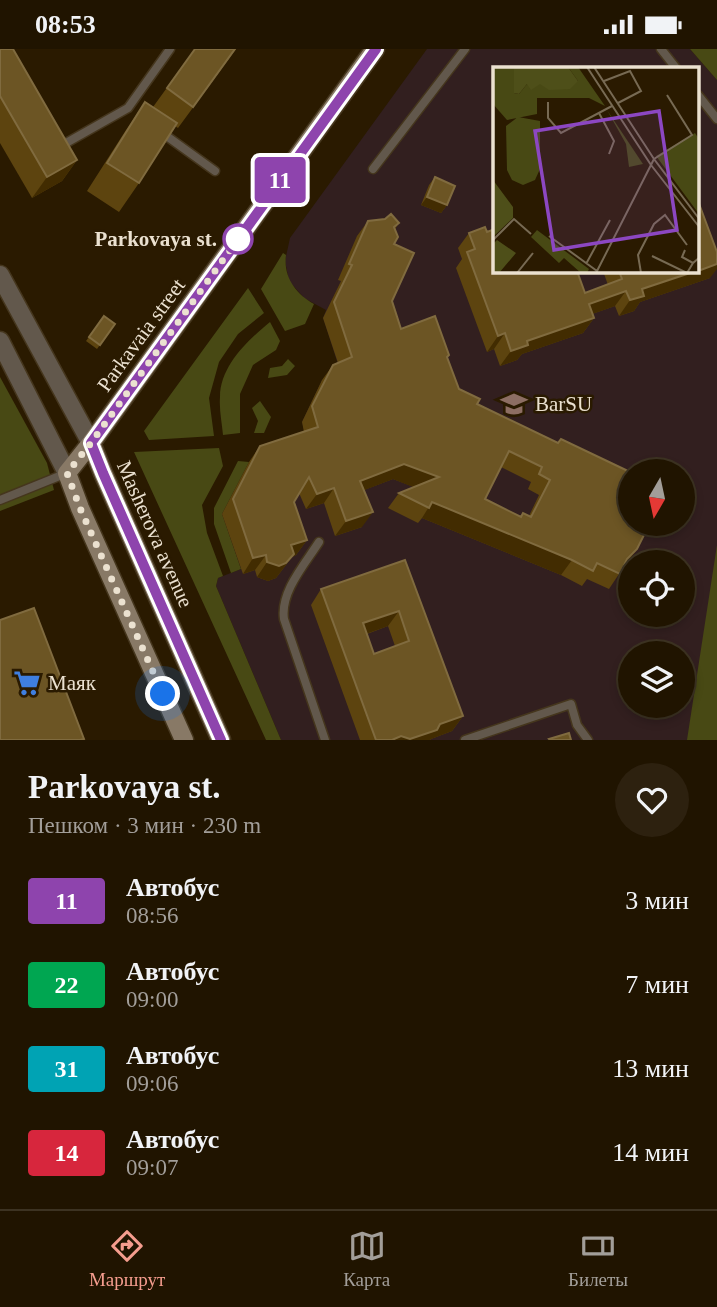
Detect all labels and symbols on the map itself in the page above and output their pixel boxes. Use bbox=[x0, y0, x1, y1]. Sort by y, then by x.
inset map bbox=[493, 67, 700, 273]
line badge: 11 bbox=[248, 157, 312, 203]
marker: Parkovaya st. bbox=[223, 224, 253, 254]
place label: Parkovaya st. bbox=[95, 227, 217, 251]
street label: Parkavaia street bbox=[92, 274, 190, 396]
school or university icon: BarSU bbox=[499, 389, 529, 419]
place label: BarSU bbox=[535, 392, 592, 416]
street label: Masherova avenue bbox=[112, 457, 198, 611]
north arrow bbox=[618, 459, 695, 535]
supermarket icon: Маяк bbox=[12, 668, 42, 698]
place label: Маяк bbox=[48, 671, 97, 695]
your location bbox=[145, 676, 180, 711]

